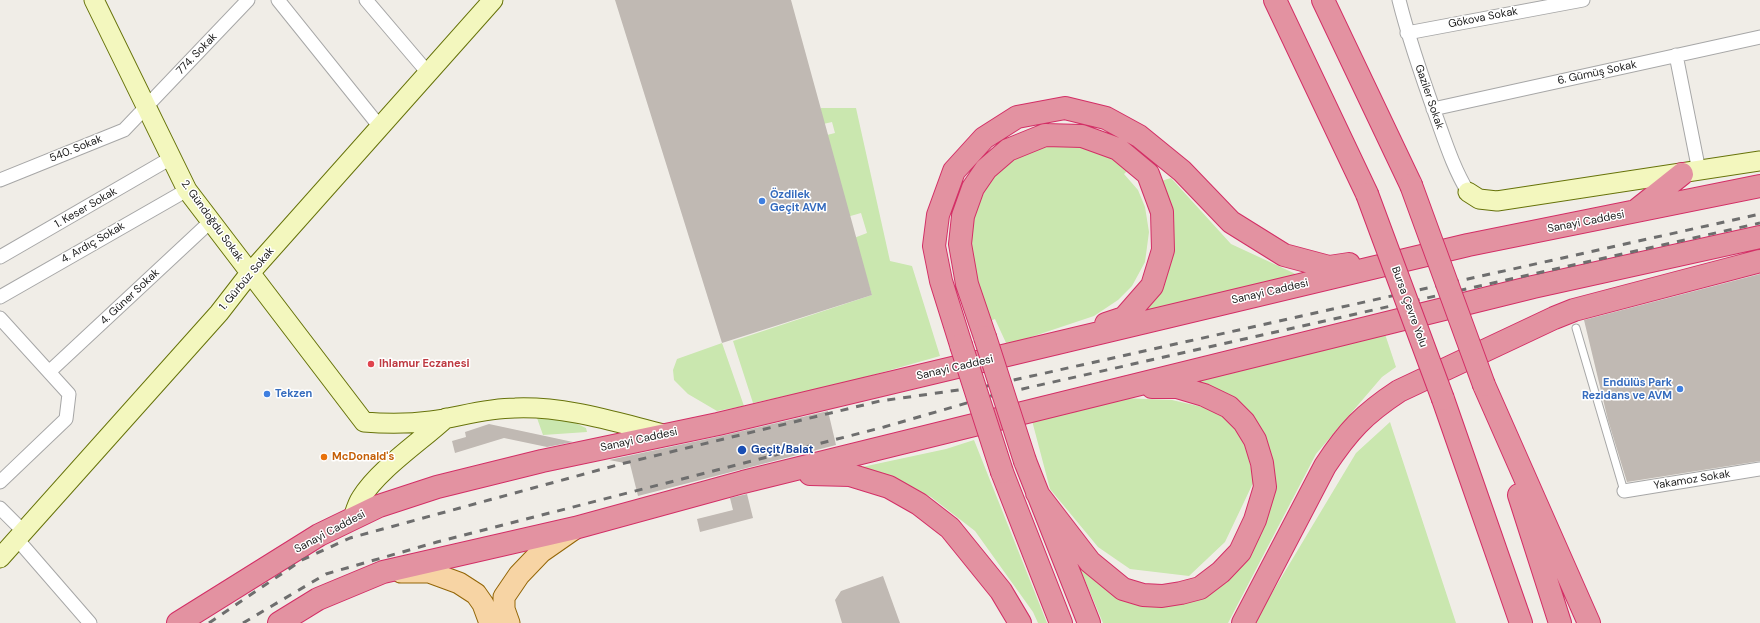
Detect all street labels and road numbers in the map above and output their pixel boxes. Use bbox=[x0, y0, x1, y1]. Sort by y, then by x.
street label: Gökova Sokak bbox=[1447, 5, 1519, 31]
street label: 774. Sokak bbox=[174, 30, 220, 78]
street label: 6. Gümüş Sokak bbox=[1556, 58, 1638, 88]
street label: Gaziler Sokak bbox=[1412, 63, 1446, 131]
street label: 540. Sokak bbox=[48, 132, 104, 166]
street label: 2. Gündoğdu Sokak bbox=[178, 178, 246, 264]
street label: 1. Keser Sokak bbox=[53, 185, 119, 231]
street label: Sanayi Caddesi bbox=[1546, 208, 1626, 236]
street label: 4. Ardıç Sokak bbox=[59, 219, 127, 267]
street label: 1. Gürbüz Sokak bbox=[217, 245, 277, 313]
street label: Bursa Çevre Yolu bbox=[1388, 265, 1430, 349]
street label: 4. Güner Sokak bbox=[98, 266, 162, 328]
street label: Sanayi Caddesi bbox=[1230, 277, 1310, 307]
street label: Sanayi Caddesi bbox=[915, 353, 995, 383]
street label: Sanayi Caddesi bbox=[599, 425, 679, 455]
street label: Yakamoz Sokak bbox=[1653, 467, 1731, 493]
street label: Sanayi Caddesi bbox=[292, 508, 368, 556]

